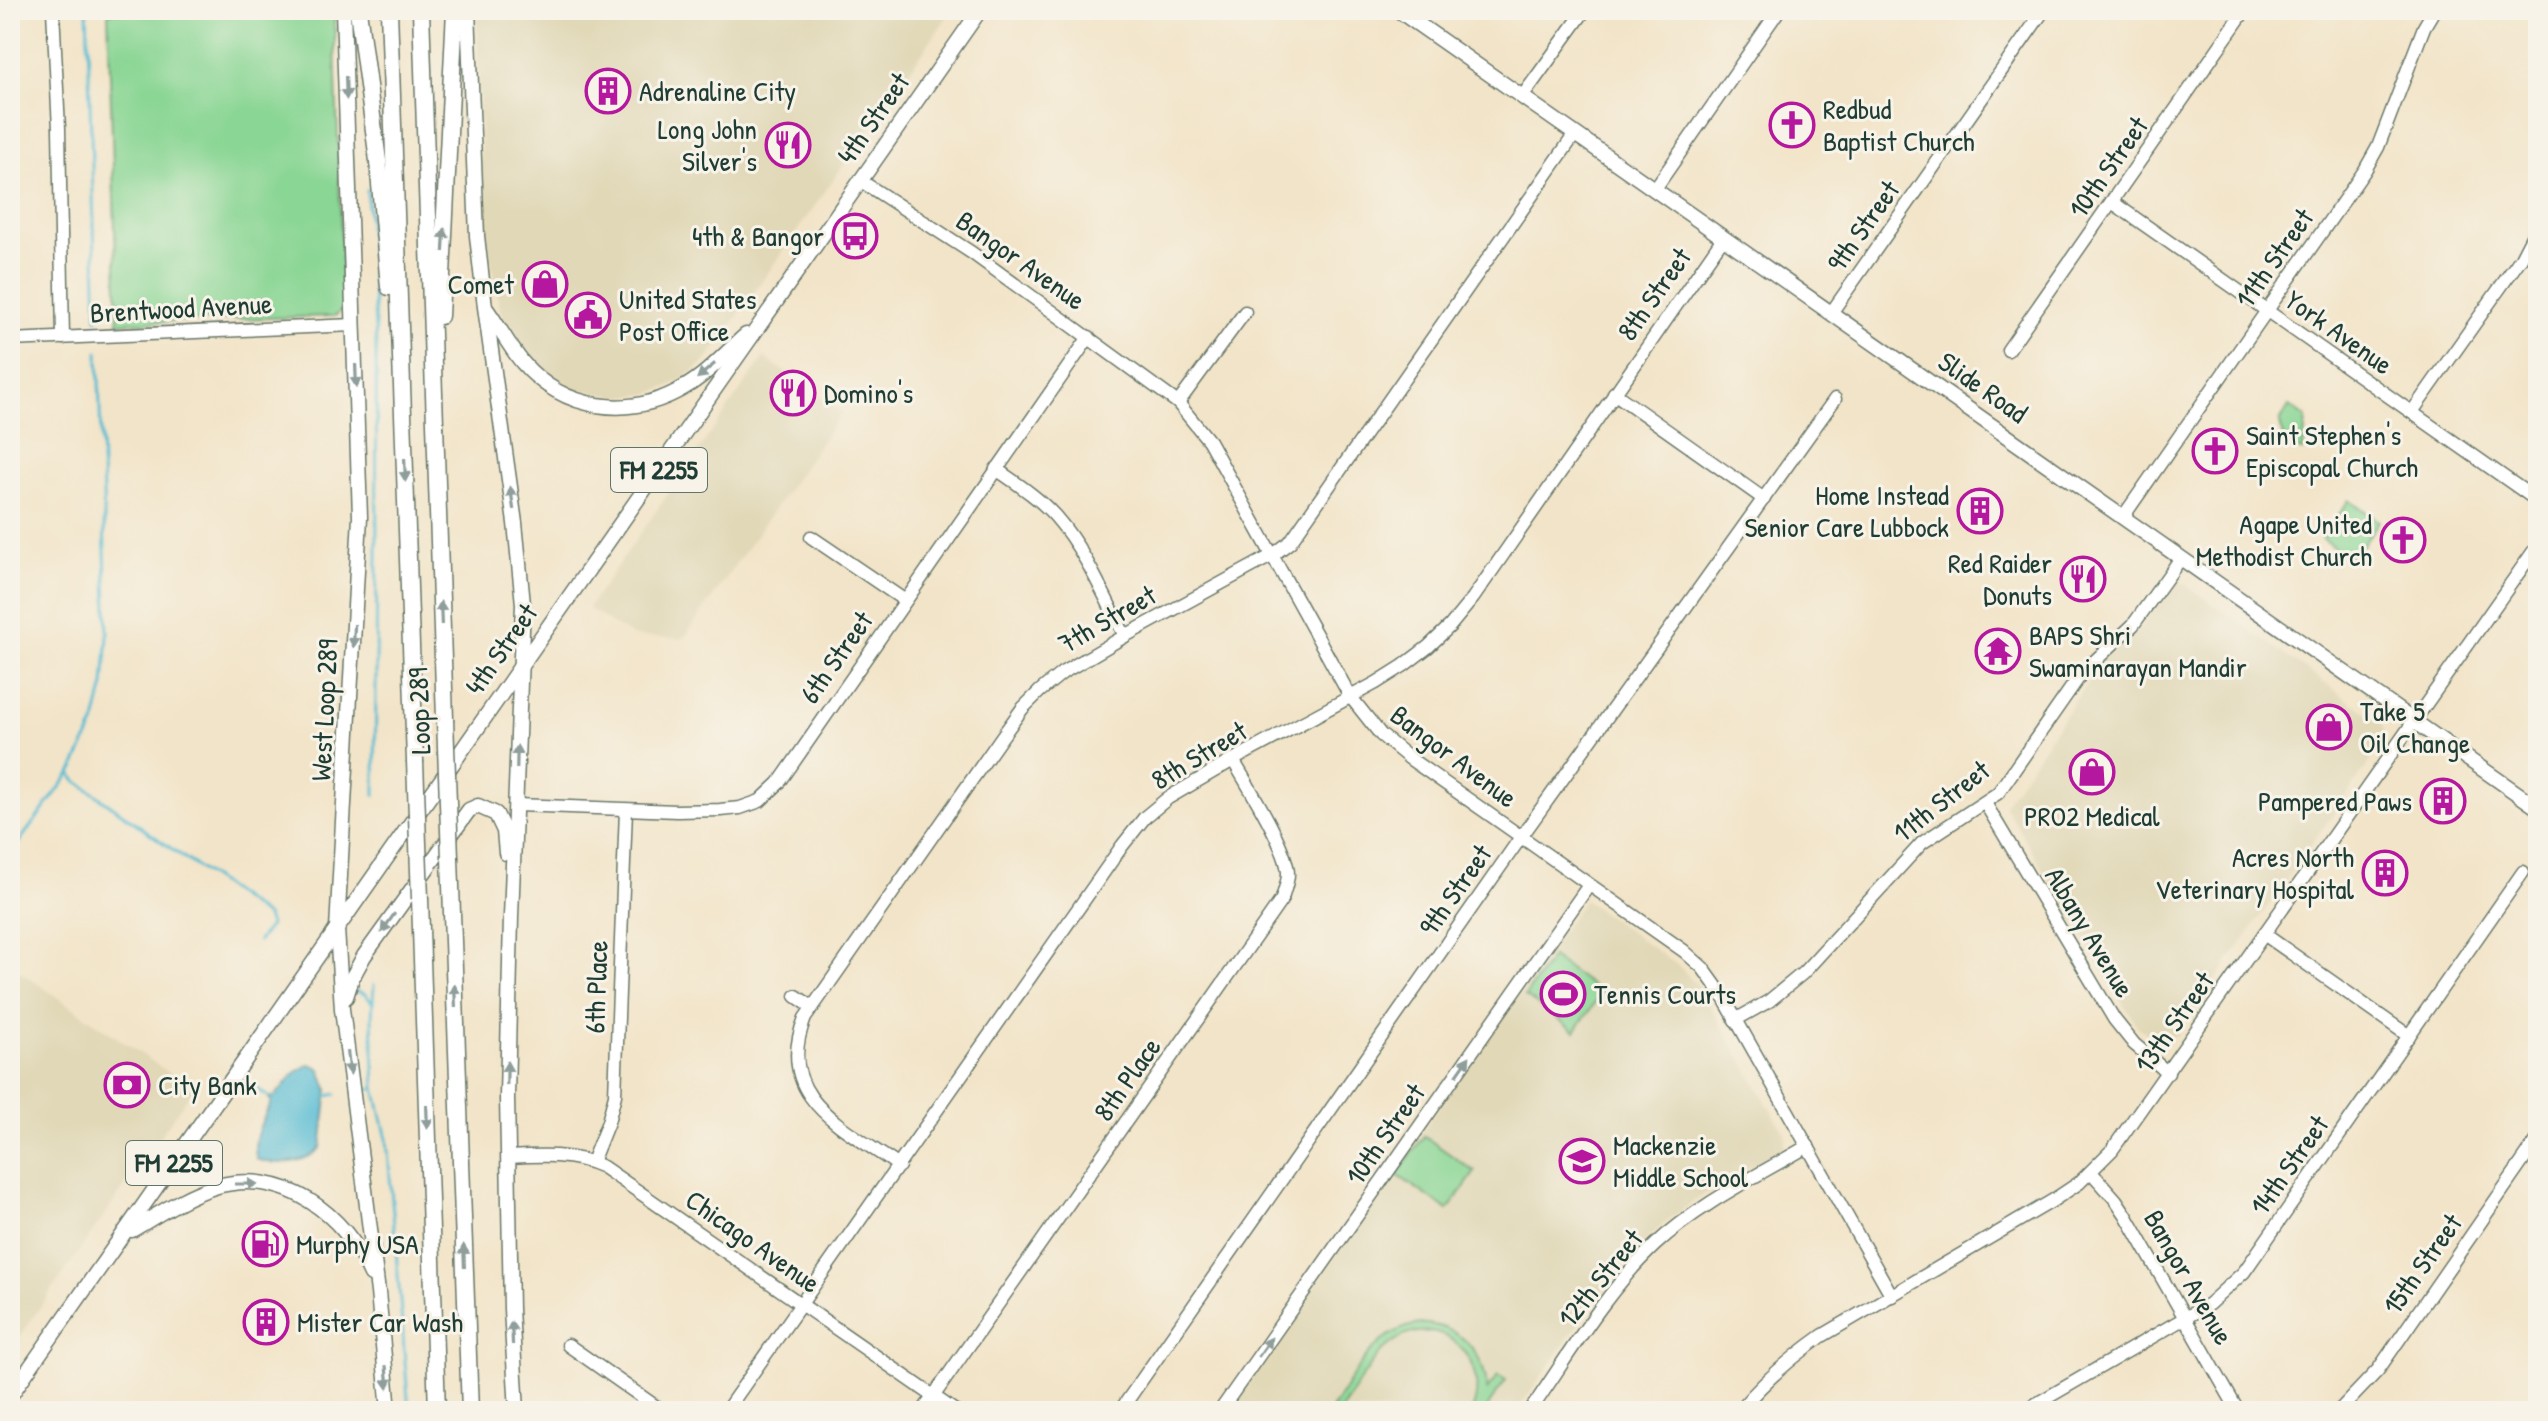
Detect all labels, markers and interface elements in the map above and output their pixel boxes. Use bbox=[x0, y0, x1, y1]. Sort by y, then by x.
street label: 4th Street bbox=[828, 64, 918, 171]
building icon: Adrenaline City bbox=[584, 67, 632, 115]
place label: Adrenaline City bbox=[639, 72, 796, 110]
one-way arrow bbox=[339, 76, 352, 101]
place label: Redbud Baptist Church bbox=[1823, 90, 1975, 160]
church icon: Redbud Baptist Church bbox=[1768, 101, 1816, 149]
street label: 10th Street bbox=[2059, 108, 2157, 225]
place label: Long John Silver's bbox=[658, 110, 757, 180]
restaurant icon: Long John Silver's bbox=[764, 121, 812, 169]
street label: 9th Street bbox=[1818, 172, 1908, 279]
street label: 11th Street bbox=[2226, 200, 2322, 315]
street label: Bangor Avenue bbox=[949, 201, 1093, 319]
bus stop icon: 4th & Bangor bbox=[831, 212, 879, 260]
place label: 4th & Bangor bbox=[692, 217, 824, 255]
one-way arrow bbox=[438, 227, 451, 252]
street label: 8th Street bbox=[1608, 240, 1700, 348]
shop icon: Comet bbox=[521, 260, 569, 308]
place label: Comet bbox=[448, 265, 514, 303]
place label: United States Post Office bbox=[619, 280, 756, 350]
street label: York Avenue bbox=[2278, 281, 2400, 383]
street label: Brentwood Avenue bbox=[89, 284, 273, 332]
public building icon: United States Post Office bbox=[564, 291, 612, 339]
street label: Slide Road bbox=[1931, 342, 2035, 432]
one-way arrow bbox=[697, 362, 717, 379]
one-way arrow bbox=[349, 364, 362, 389]
restaurant icon: Domino's bbox=[769, 369, 817, 417]
place label: Domino's bbox=[824, 374, 913, 412]
place label: Saint Stephen's Episcopal Church bbox=[2246, 416, 2418, 486]
church icon: Saint Stephen's Episcopal Church bbox=[2191, 427, 2239, 475]
road number: FM 2255 bbox=[611, 448, 707, 492]
one-way arrow bbox=[398, 458, 411, 483]
place label: Home Instead Senior Care Lubbock bbox=[1744, 476, 1949, 546]
one-way arrow bbox=[505, 485, 518, 510]
building icon: Home Instead Senior Care Lubbock bbox=[1956, 487, 2004, 535]
place label: Agape United Methodist Church bbox=[2196, 505, 2372, 575]
church icon: Agape United Methodist Church bbox=[2379, 516, 2427, 564]
place label: Red Raider Donuts bbox=[1948, 544, 2052, 614]
restaurant icon: Red Raider Donuts bbox=[2059, 555, 2107, 603]
street label: 7th Street bbox=[1051, 576, 1163, 662]
street label: 4th Street bbox=[456, 595, 546, 702]
one-way arrow bbox=[435, 600, 448, 625]
street label: 6th Street bbox=[791, 603, 882, 711]
place label: BAPS Shri Swaminarayan Mandir bbox=[2029, 616, 2247, 686]
one-way arrow bbox=[348, 624, 361, 649]
temple icon: BAPS Shri Swaminarayan Mandir bbox=[1974, 627, 2022, 675]
street label: West Loop 289 bbox=[301, 638, 347, 782]
street label: Loop 289 bbox=[398, 667, 440, 755]
place label: Take 5 Oil Change bbox=[2360, 692, 2470, 762]
street label: Bangor Avenue bbox=[1383, 696, 1525, 816]
shop icon: Take 5 Oil Change bbox=[2305, 703, 2353, 751]
street label: 8th Street bbox=[1144, 711, 1254, 798]
one-way arrow bbox=[511, 744, 524, 769]
shop icon: PRO2 Medical bbox=[2068, 748, 2116, 796]
street label: 11th Street bbox=[1885, 751, 1998, 851]
building icon: Pampered Paws bbox=[2419, 777, 2467, 825]
place label: Pampered Paws bbox=[2258, 782, 2412, 820]
place label: PRO2 Medical bbox=[2024, 797, 2160, 835]
street label: 9th Street bbox=[1410, 836, 1500, 943]
place label: Acres North Veterinary Hospital bbox=[2155, 838, 2355, 908]
building icon: Acres North Veterinary Hospital bbox=[2361, 849, 2409, 897]
street label: Albany Avenue bbox=[2036, 860, 2144, 1004]
one-way arrow bbox=[381, 913, 396, 934]
street label: 6th Place bbox=[575, 940, 617, 1034]
street label: 13th Street bbox=[2125, 963, 2223, 1080]
sports icon: Tennis Courts bbox=[1539, 970, 1587, 1018]
place label: Tennis Courts bbox=[1594, 975, 1736, 1013]
one-way arrow bbox=[449, 983, 462, 1008]
street label: 8th Place bbox=[1085, 1030, 1169, 1128]
one-way arrow bbox=[343, 1051, 356, 1076]
one-way arrow bbox=[1455, 1055, 1470, 1076]
one-way arrow bbox=[501, 1060, 513, 1085]
bank icon: City Bank bbox=[103, 1061, 151, 1109]
place label: City Bank bbox=[158, 1066, 257, 1104]
street label: 10th Street bbox=[1336, 1075, 1434, 1192]
one-way arrow bbox=[421, 1105, 434, 1130]
street label: 14th Street bbox=[2241, 1107, 2337, 1222]
place label: Mackenzie Middle School bbox=[1613, 1126, 1749, 1196]
school or university icon: Mackenzie Middle School bbox=[1558, 1137, 1606, 1185]
road number: FM 2255 bbox=[126, 1141, 222, 1185]
one-way arrow bbox=[234, 1177, 259, 1190]
street label: Chicago Avenue bbox=[678, 1181, 828, 1301]
street label: Bangor Avenue bbox=[2135, 1203, 2243, 1351]
street label: 15th Street bbox=[2373, 1206, 2471, 1322]
fuel station icon: Murphy USA bbox=[241, 1220, 289, 1268]
street label: 12th Street bbox=[1549, 1221, 1652, 1335]
place label: Murphy USA bbox=[296, 1225, 419, 1263]
one-way arrow bbox=[458, 1243, 471, 1268]
building icon: Mister Car Wash bbox=[242, 1298, 290, 1346]
place label: Mister Car Wash bbox=[297, 1303, 463, 1341]
one-way arrow bbox=[505, 1320, 518, 1345]
one-way arrow bbox=[1257, 1337, 1272, 1358]
one-way arrow bbox=[380, 1364, 393, 1389]

